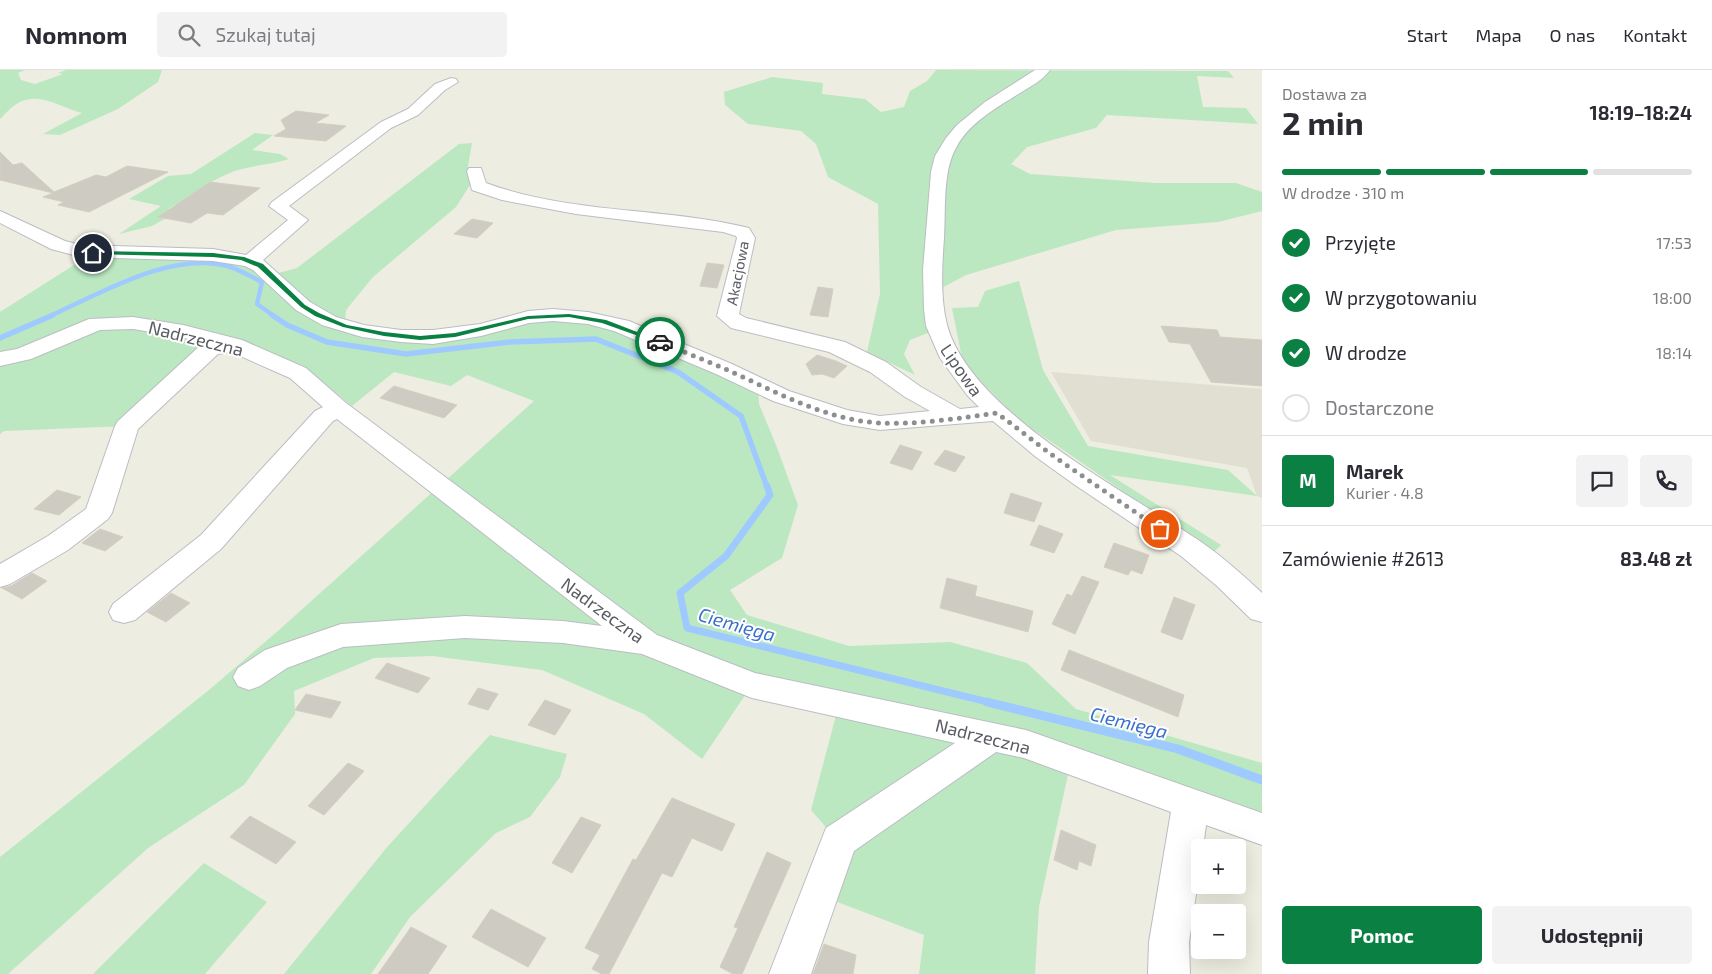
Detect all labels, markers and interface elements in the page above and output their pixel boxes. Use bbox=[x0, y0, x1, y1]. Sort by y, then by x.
search box bbox=[157, 12, 507, 57]
text: Nomnom bbox=[25, 20, 127, 49]
icon: search bbox=[175, 21, 203, 49]
text: Szukaj tutaj bbox=[215, 23, 316, 46]
text: Start bbox=[1407, 24, 1448, 46]
text: Mapa bbox=[1476, 24, 1522, 46]
text: O nas bbox=[1550, 24, 1595, 46]
text: Kontakt bbox=[1623, 24, 1687, 46]
text: Dostawa za bbox=[1282, 84, 1367, 103]
text: 18:19–18:24 bbox=[1590, 101, 1692, 124]
text: 2 min bbox=[1282, 103, 1364, 141]
text: W drodze · 310 m bbox=[1282, 183, 1404, 202]
icon: check bbox=[1282, 229, 1310, 257]
text: Przyjęte bbox=[1325, 231, 1396, 254]
pin bbox=[72, 232, 114, 274]
text: 17:53 bbox=[1656, 233, 1692, 252]
icon: home bbox=[79, 239, 107, 267]
street label: Akacjowa bbox=[722, 239, 753, 307]
icon: check bbox=[1282, 284, 1310, 312]
text: W przygotowaniu bbox=[1325, 286, 1477, 309]
text: 18:00 bbox=[1653, 288, 1692, 307]
street label: Nadrzeczna bbox=[146, 316, 246, 360]
courier bbox=[635, 317, 685, 367]
icon: car bbox=[646, 328, 674, 356]
icon: check bbox=[1282, 339, 1310, 367]
street label: Lipowa bbox=[936, 340, 988, 400]
text: W drodze bbox=[1325, 341, 1407, 364]
text: 18:14 bbox=[1656, 343, 1692, 362]
text: Dostarczone bbox=[1325, 396, 1434, 419]
button: chat bbox=[1576, 455, 1628, 507]
button: phone bbox=[1640, 455, 1692, 507]
text: Marek bbox=[1346, 460, 1404, 483]
text: M bbox=[1299, 469, 1317, 492]
text: Kurier · 4.8 bbox=[1346, 483, 1424, 502]
pin bbox=[1139, 508, 1181, 550]
icon: bag bbox=[1146, 515, 1174, 543]
text: Zamówienie #2613 bbox=[1282, 547, 1444, 570]
text: 83.48 zł bbox=[1620, 547, 1692, 570]
street label: Nadrzeczna bbox=[557, 573, 649, 647]
water label: Ciemięga bbox=[696, 602, 778, 646]
water label: Ciemięga bbox=[1088, 701, 1170, 743]
street label: Nadrzeczna bbox=[933, 714, 1033, 758]
map controls bbox=[1191, 839, 1246, 959]
button: + bbox=[1191, 839, 1246, 894]
button: − bbox=[1191, 904, 1246, 959]
button: Pomoc bbox=[1282, 906, 1482, 964]
button: Udostępnij bbox=[1492, 906, 1692, 964]

